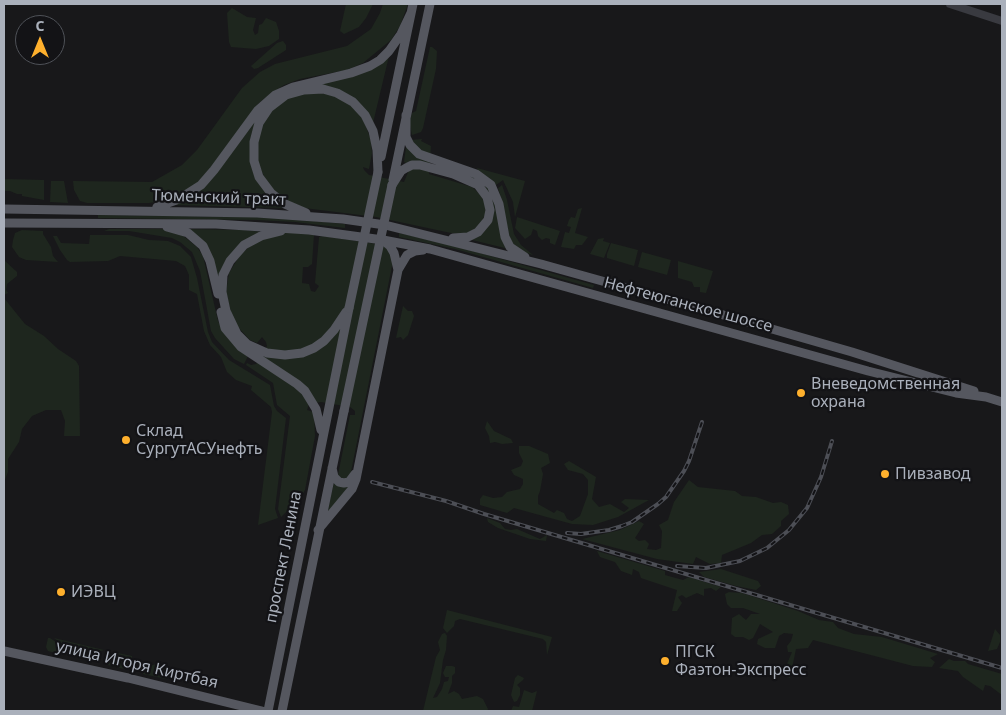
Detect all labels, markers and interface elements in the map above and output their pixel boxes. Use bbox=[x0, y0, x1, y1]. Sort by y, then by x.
north arrow bbox=[15, 15, 65, 65]
text: С bbox=[35, 16, 45, 35]
street label: Тюменский тракт bbox=[151, 186, 287, 210]
street label: Нефтеюганское шоссе bbox=[602, 273, 774, 337]
place label: Вневедомственная охрана bbox=[811, 374, 960, 412]
marker: Вневедомственная охрана bbox=[795, 387, 807, 399]
place label: Склад СургутАСУнефть bbox=[136, 421, 262, 459]
marker: Склад СургутАСУнефть bbox=[120, 434, 132, 446]
place label: Пивзавод bbox=[895, 464, 970, 484]
marker: Пивзавод bbox=[879, 468, 891, 480]
street label: проспект Ленина bbox=[262, 489, 306, 625]
place label: ИЭВЦ bbox=[71, 582, 116, 602]
marker: ИЭВЦ bbox=[55, 586, 67, 598]
street label: улица Игоря Киртбая bbox=[54, 637, 220, 693]
place label: ПГСК Фаэтон-Экспресс bbox=[675, 642, 807, 680]
marker: ПГСК Фаэтон-Экспресс bbox=[659, 655, 671, 667]

